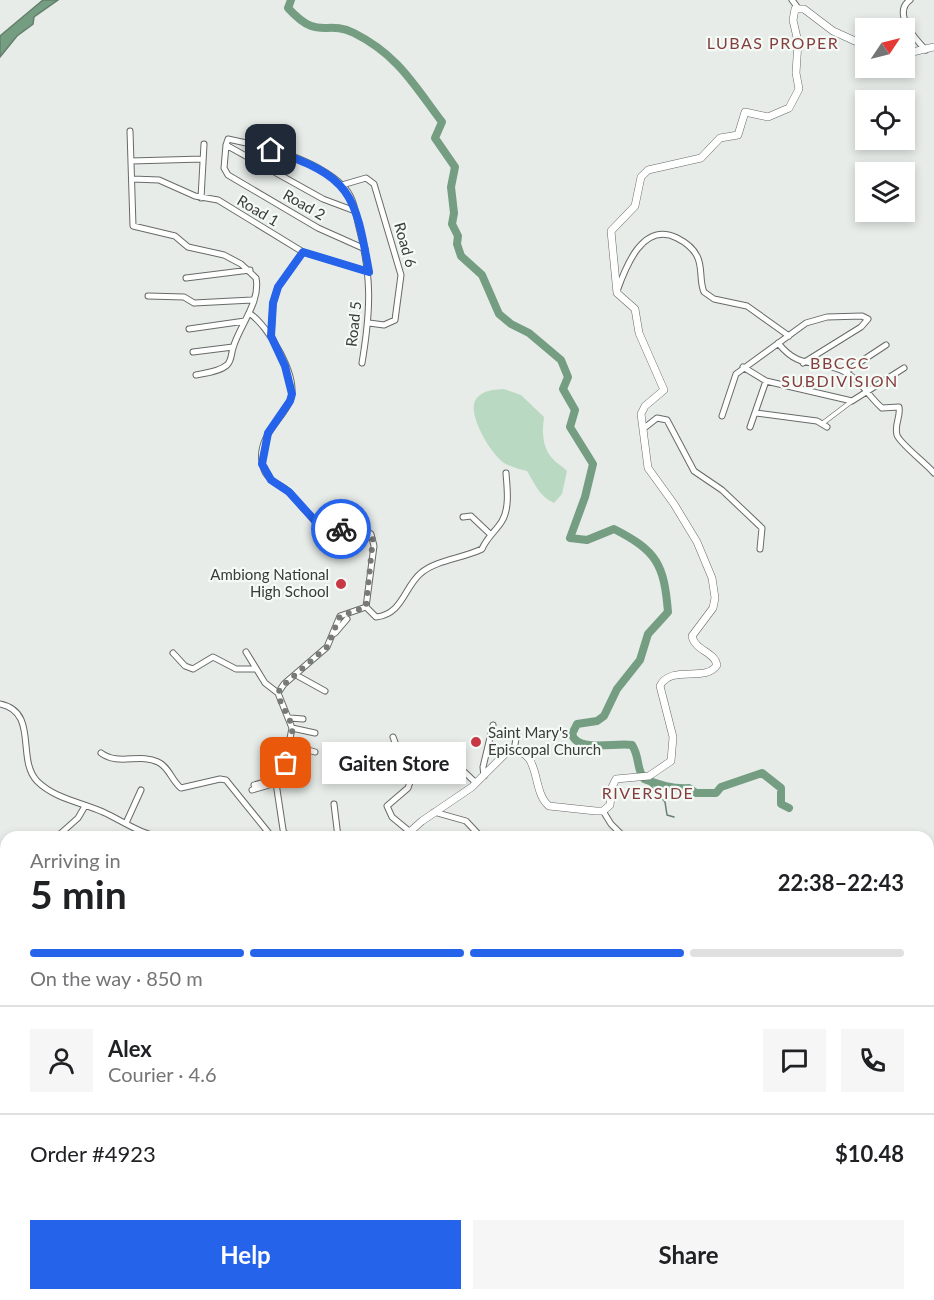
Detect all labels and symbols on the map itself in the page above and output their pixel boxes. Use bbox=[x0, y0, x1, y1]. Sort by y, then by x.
north arrow bbox=[855, 18, 915, 78]
district label: LUBAS PROPER bbox=[707, 33, 839, 52]
pin bbox=[245, 124, 296, 175]
street label: Road 2 bbox=[280, 185, 329, 223]
street label: Road 1 bbox=[234, 191, 283, 230]
street label: Road 6 bbox=[391, 220, 421, 270]
street label: Road 5 bbox=[342, 300, 364, 348]
district label: BBCCC SUBDIVISION bbox=[781, 353, 899, 390]
courier bbox=[311, 499, 371, 559]
place label: Ambiong National High School bbox=[210, 565, 329, 600]
marker: Ambiong National High School bbox=[334, 577, 348, 591]
place label: Saint Mary's Episcopal Church bbox=[488, 723, 601, 758]
marker: Saint Mary's Episcopal Church bbox=[469, 735, 483, 749]
pin bbox=[260, 737, 311, 788]
callout: Gaiten Store bbox=[322, 742, 466, 784]
district label: RIVERSIDE bbox=[602, 783, 694, 802]

